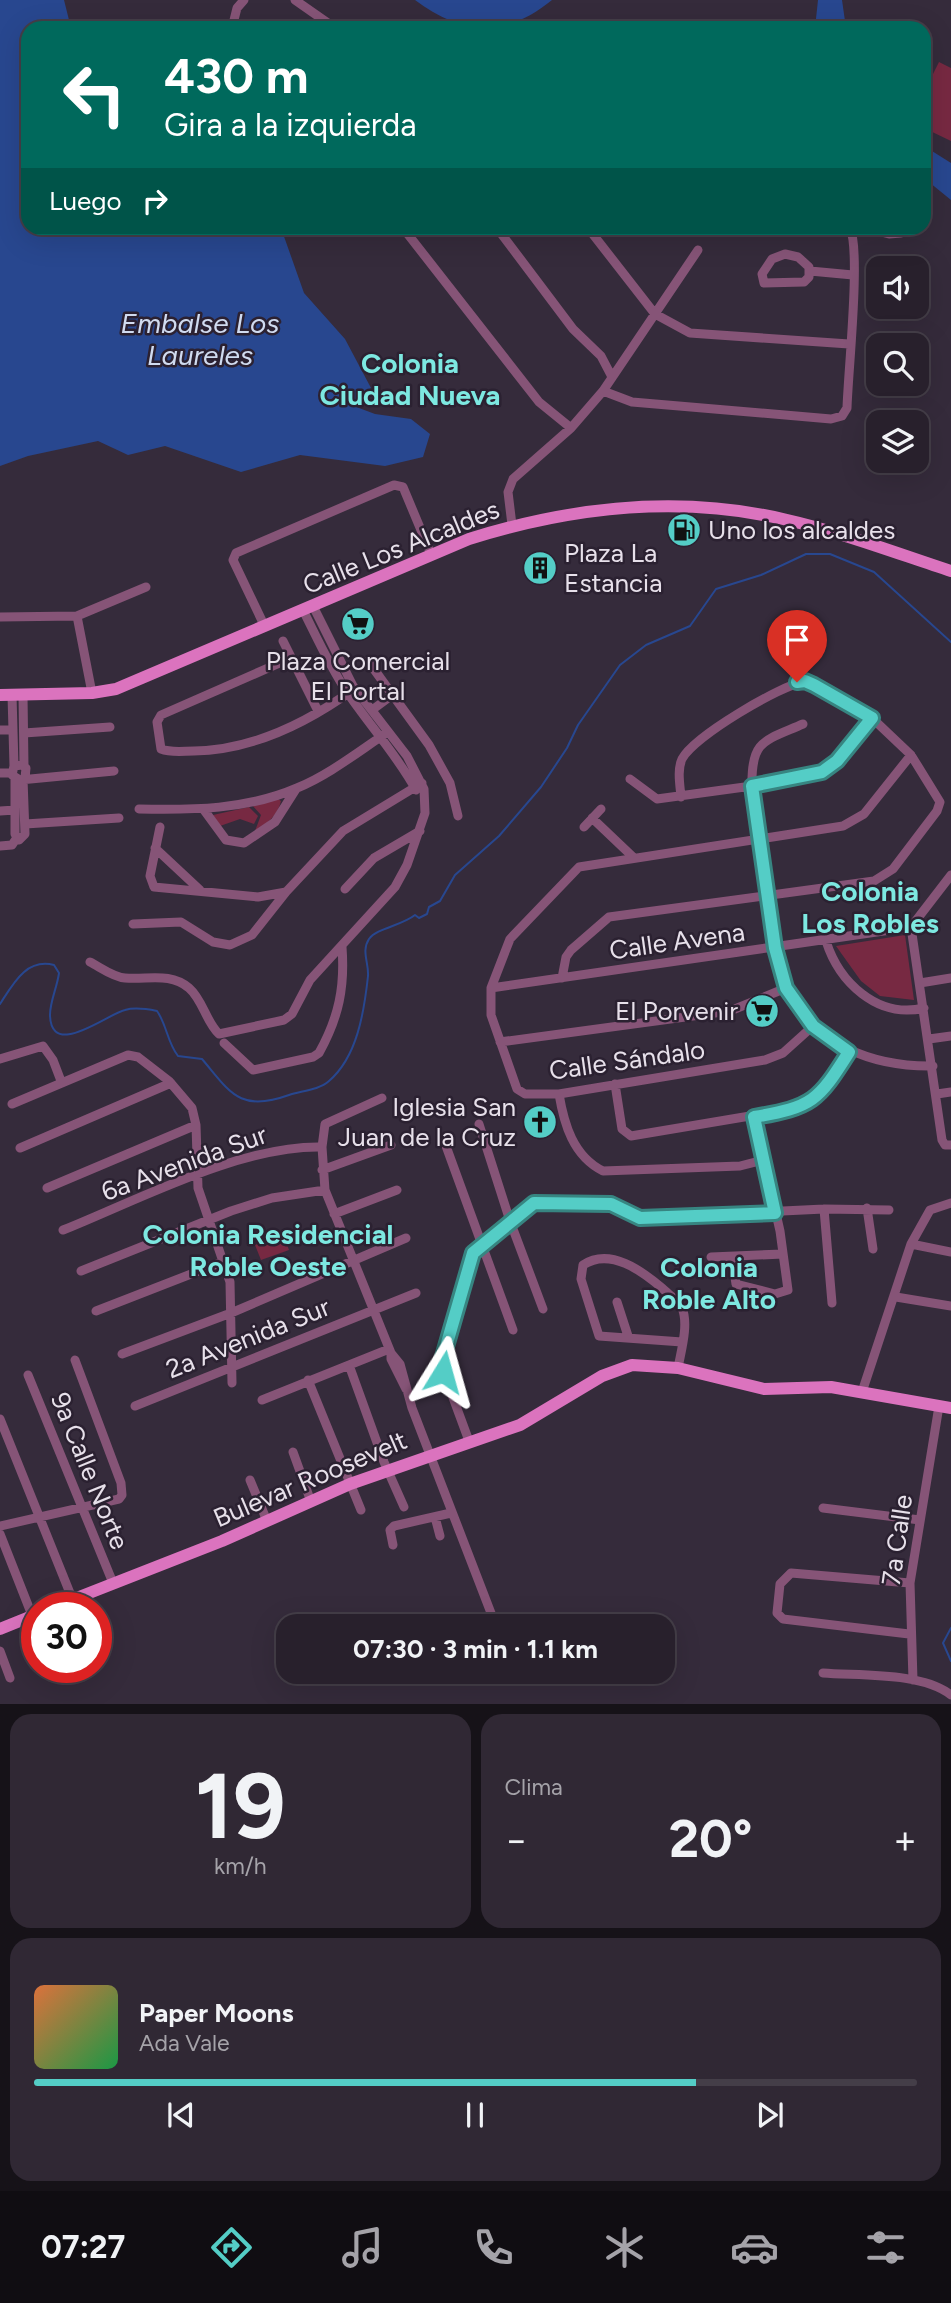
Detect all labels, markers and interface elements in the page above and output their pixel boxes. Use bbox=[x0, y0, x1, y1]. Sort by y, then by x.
text: 430 m bbox=[164, 46, 308, 105]
icon: left bbox=[49, 49, 140, 140]
text: Gira a la izquierda bbox=[164, 106, 417, 144]
icon: right bbox=[136, 182, 174, 220]
text: Luego bbox=[49, 185, 122, 217]
map controls bbox=[866, 256, 929, 473]
button: sound bbox=[866, 256, 929, 319]
water label: Embalse Los Laureles bbox=[121, 306, 279, 372]
button: search bbox=[866, 333, 929, 396]
district label: Colonia Ciudad Nueva bbox=[320, 346, 500, 412]
button: layers bbox=[866, 410, 929, 473]
street label: Calle Los Alcaldes bbox=[298, 493, 504, 601]
fuel station icon: Uno los alcaldes bbox=[665, 511, 703, 549]
place label: Uno los alcaldes bbox=[708, 514, 895, 546]
place label: Plaza La Estancia bbox=[564, 537, 662, 599]
building icon: Plaza La Estancia bbox=[521, 549, 559, 587]
supermarket icon: Plaza Comercial El Portal bbox=[339, 605, 377, 643]
pin bbox=[767, 610, 827, 682]
icon: arrive bbox=[778, 621, 816, 659]
place label: Plaza Comercial El Portal bbox=[266, 645, 450, 707]
district label: Colonia Los Robles bbox=[801, 874, 939, 940]
street label: Calle Avena bbox=[607, 916, 747, 966]
supermarket icon: El Porvenir bbox=[743, 992, 781, 1030]
place label: El Porvenir bbox=[615, 995, 738, 1027]
street label: Calle Sándalo bbox=[547, 1033, 707, 1087]
place label: Iglesia San Juan de la Cruz bbox=[338, 1091, 516, 1153]
church icon: Iglesia San Juan de la Cruz bbox=[521, 1103, 559, 1141]
street label: 6a Avenida Sur bbox=[97, 1118, 271, 1208]
district label: Colonia Residencial Roble Oeste bbox=[142, 1217, 394, 1283]
district label: Colonia Roble Alto bbox=[642, 1250, 776, 1316]
street label: 2a Avenida Sur bbox=[162, 1291, 335, 1385]
position arrow bbox=[406, 1335, 480, 1409]
street label: 9a Calle Norte bbox=[44, 1388, 136, 1554]
street label: Bulevar Roosevelt bbox=[208, 1424, 412, 1534]
street label: 7a Calle bbox=[875, 1493, 919, 1587]
speed limit sign: 30 bbox=[21, 1592, 112, 1683]
text: 07:30 · 3 min · 1.1 km bbox=[353, 1633, 598, 1665]
text: 19 bbox=[195, 1752, 286, 1861]
text: Clima bbox=[505, 1773, 563, 1801]
text: 20° bbox=[669, 1808, 752, 1870]
text: − bbox=[505, 1817, 528, 1863]
text: + bbox=[893, 1817, 917, 1863]
text: km/h bbox=[214, 1852, 267, 1880]
text: Paper Moons bbox=[139, 1997, 294, 2029]
text: Ada Vale bbox=[139, 2029, 230, 2057]
icon: previous bbox=[162, 2096, 200, 2134]
icon: pause bbox=[456, 2096, 494, 2134]
icon: next bbox=[751, 2096, 789, 2134]
icon: directions bbox=[207, 2223, 256, 2272]
icon: music bbox=[338, 2223, 387, 2272]
icon: phone bbox=[469, 2223, 518, 2272]
icon: climate bbox=[600, 2223, 649, 2272]
icon: car bbox=[730, 2223, 779, 2272]
icon: filters bbox=[861, 2223, 910, 2272]
text: 07:27 bbox=[41, 2228, 125, 2266]

